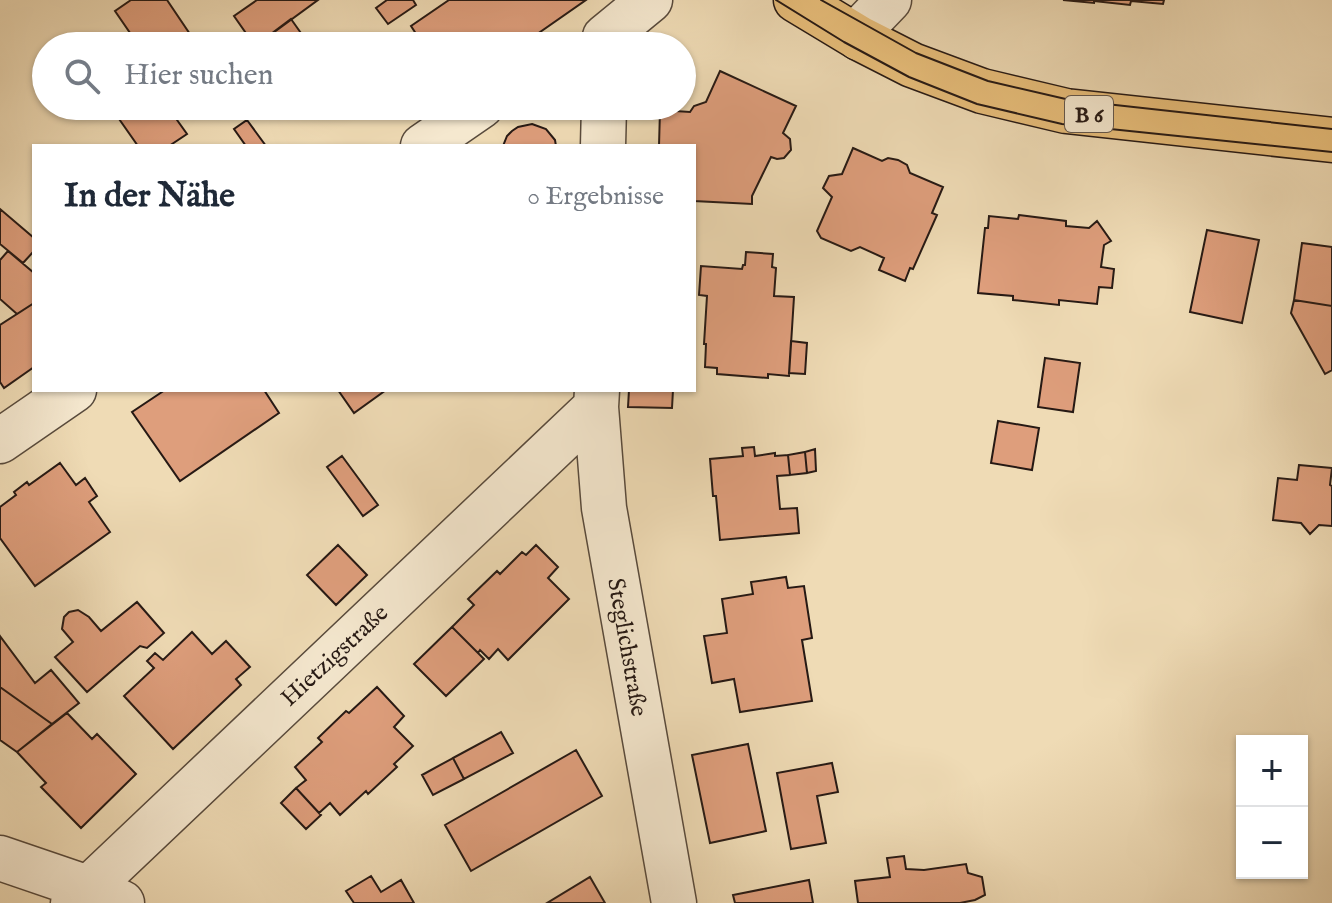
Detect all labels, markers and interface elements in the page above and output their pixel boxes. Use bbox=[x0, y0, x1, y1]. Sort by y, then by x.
search box bbox=[32, 32, 696, 120]
icon: search bbox=[60, 54, 104, 98]
text: Hier suchen bbox=[124, 57, 274, 95]
road number: B 6 bbox=[1065, 96, 1113, 132]
text: In der Nähe bbox=[64, 175, 235, 218]
text: 0 Ergebnisse bbox=[527, 180, 664, 213]
street label: Steglichstraße bbox=[599, 576, 654, 719]
street label: Hietzigstraße bbox=[275, 598, 395, 714]
map controls bbox=[1236, 735, 1308, 879]
button: + bbox=[1236, 735, 1308, 807]
button: − bbox=[1236, 807, 1308, 879]

